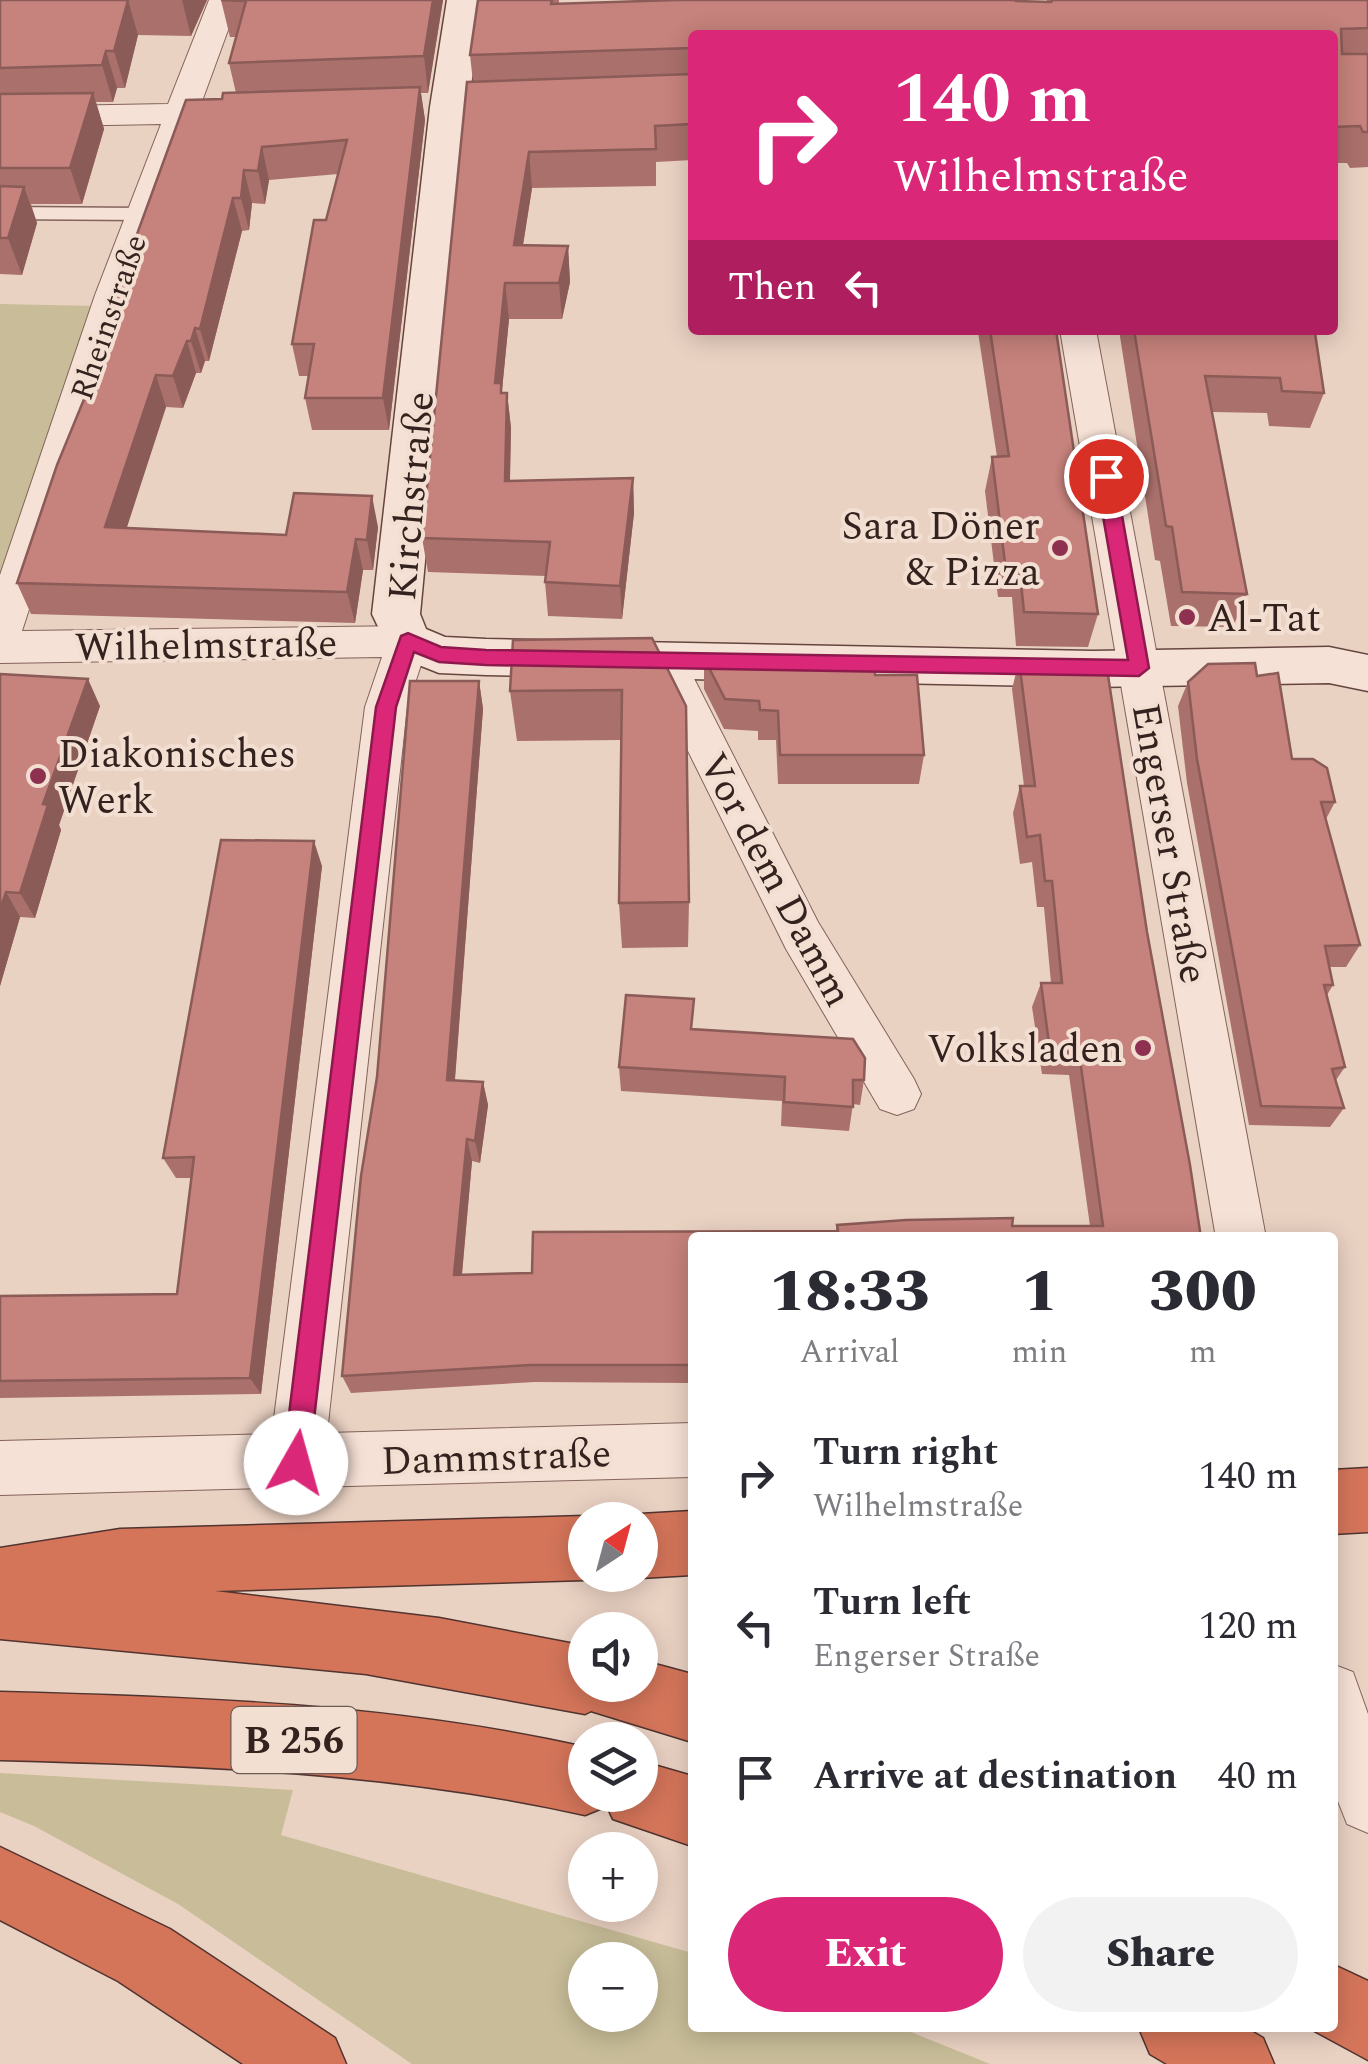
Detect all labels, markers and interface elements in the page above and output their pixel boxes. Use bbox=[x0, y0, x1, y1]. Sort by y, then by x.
text: 140 m bbox=[893, 47, 1091, 153]
icon: right bbox=[728, 70, 858, 200]
text: Wilhelmstraße bbox=[893, 143, 1189, 212]
street label: Rheinstraße bbox=[58, 228, 161, 407]
text: Then bbox=[728, 259, 816, 317]
icon: left bbox=[836, 260, 891, 315]
street label: Kirchstraße bbox=[373, 389, 452, 603]
pin bbox=[1064, 434, 1149, 519]
icon: arrive bbox=[1079, 449, 1134, 504]
place label: Sara Döner & Pizza bbox=[841, 497, 1040, 604]
marker: Sara Döner & Pizza bbox=[1049, 537, 1071, 559]
place label: Al-Tat bbox=[1207, 589, 1321, 650]
marker: Al-Tat bbox=[1176, 606, 1198, 628]
street label: Wilhelmstraße bbox=[74, 614, 338, 679]
street label: Engerser Straße bbox=[1114, 698, 1223, 989]
place label: Diakonisches Werk bbox=[58, 725, 296, 832]
street label: Vor dem Damm bbox=[682, 742, 868, 1018]
marker: Diakonisches Werk bbox=[27, 765, 49, 787]
place label: Volksladen bbox=[927, 1020, 1123, 1081]
marker: Volksladen bbox=[1132, 1037, 1154, 1059]
text: 18:33 bbox=[769, 1246, 930, 1338]
text: 1 bbox=[1021, 1246, 1057, 1338]
text: 300 bbox=[1149, 1246, 1257, 1338]
text: Arrival bbox=[800, 1328, 900, 1377]
text: min bbox=[1011, 1328, 1067, 1377]
text: m bbox=[1189, 1328, 1216, 1377]
position arrow bbox=[244, 1411, 348, 1515]
street label: Dammstraße bbox=[380, 1424, 612, 1493]
text: Turn right bbox=[813, 1424, 998, 1482]
text: 140 m bbox=[1199, 1448, 1298, 1506]
icon: right bbox=[728, 1450, 783, 1505]
text: Wilhelmstraße bbox=[813, 1482, 1023, 1531]
north arrow bbox=[568, 1502, 658, 1592]
map controls bbox=[568, 1502, 658, 2032]
text: Turn left bbox=[813, 1574, 971, 1632]
text: 120 m bbox=[1199, 1598, 1298, 1656]
icon: left bbox=[728, 1600, 783, 1655]
button: sound bbox=[568, 1612, 658, 1702]
text: Engerser Straße bbox=[813, 1632, 1040, 1681]
road number: B 256 bbox=[232, 1707, 356, 1773]
button: layers bbox=[568, 1722, 658, 1812]
text: Arrive at destination bbox=[813, 1748, 1177, 1806]
text: 40 m bbox=[1218, 1748, 1298, 1806]
icon: arrive bbox=[728, 1750, 783, 1805]
button: + bbox=[568, 1832, 658, 1922]
button: Exit bbox=[728, 1897, 1003, 2012]
button: Share bbox=[1023, 1897, 1298, 2012]
button: − bbox=[568, 1942, 658, 2032]

